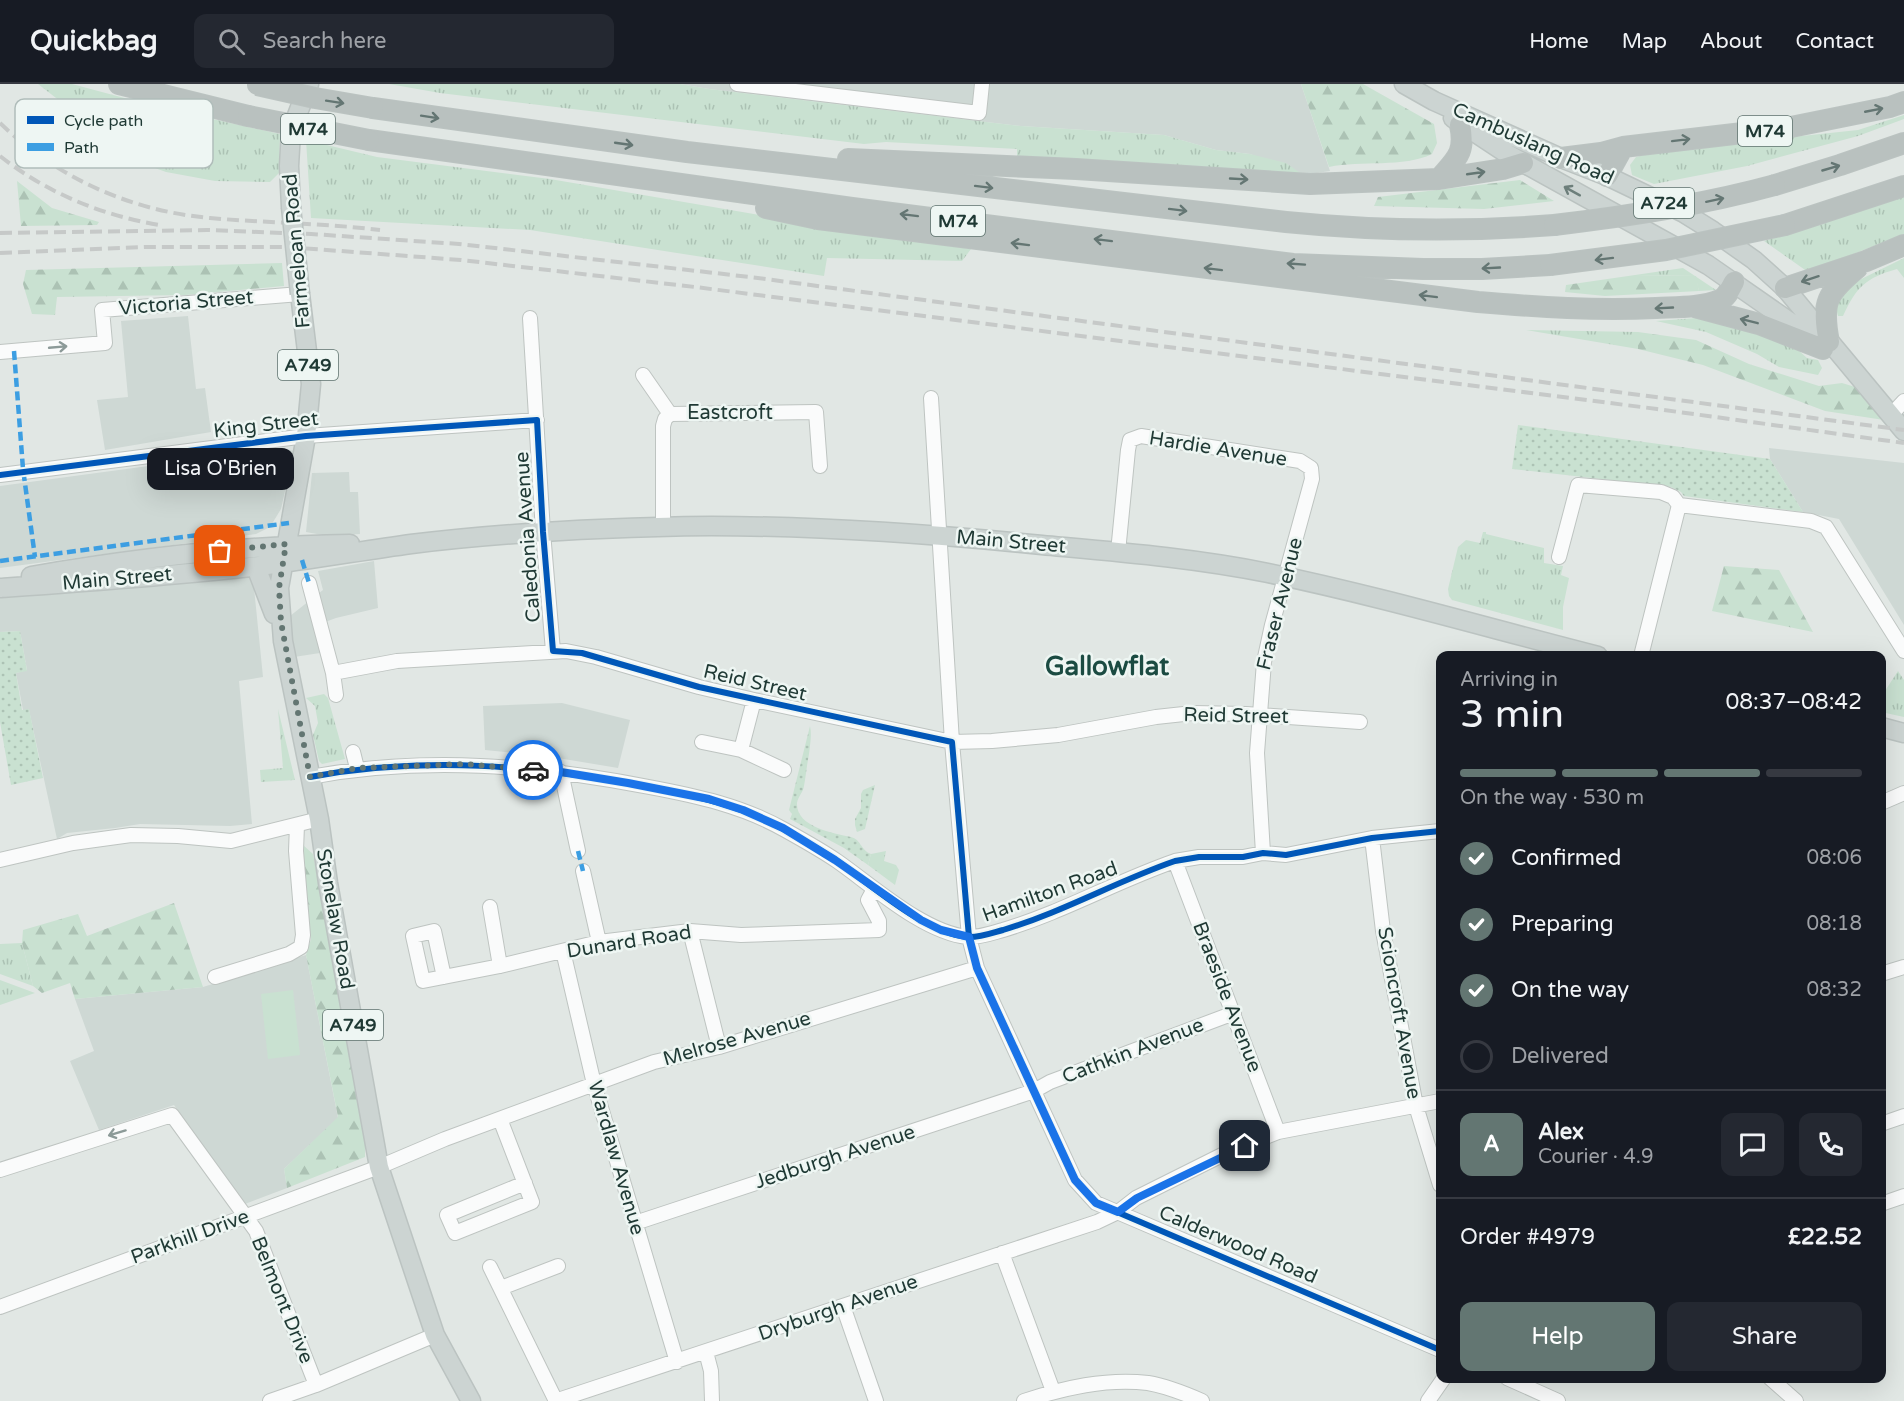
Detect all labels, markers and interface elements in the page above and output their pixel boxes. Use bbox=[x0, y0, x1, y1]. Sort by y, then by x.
search box bbox=[194, 14, 614, 68]
text: Quickbag bbox=[30, 24, 158, 58]
icon: search bbox=[215, 25, 248, 58]
text: Search here bbox=[263, 28, 387, 54]
text: Home bbox=[1529, 29, 1589, 54]
text: Map bbox=[1622, 29, 1667, 54]
text: About bbox=[1700, 29, 1762, 54]
text: Contact bbox=[1795, 29, 1874, 54]
one-way arrow bbox=[325, 97, 345, 108]
street label: Cambuslang Road bbox=[1448, 98, 1618, 190]
legend bbox=[15, 99, 213, 168]
one-way arrow bbox=[1864, 104, 1883, 115]
text: Cycle path bbox=[64, 111, 143, 131]
one-way arrow bbox=[420, 112, 440, 123]
road number: M74 bbox=[281, 114, 335, 144]
road number: M74 bbox=[1738, 116, 1792, 146]
one-way arrow bbox=[1671, 135, 1691, 146]
text: Path bbox=[64, 138, 99, 158]
one-way arrow bbox=[613, 138, 633, 149]
one-way arrow bbox=[1821, 162, 1840, 173]
one-way arrow bbox=[1465, 168, 1485, 179]
street label: Farmeloan Road bbox=[278, 173, 316, 329]
one-way arrow bbox=[1229, 174, 1249, 185]
one-way arrow bbox=[974, 182, 993, 193]
one-way arrow bbox=[1564, 185, 1581, 197]
road number: A724 bbox=[1634, 188, 1694, 218]
one-way arrow bbox=[1705, 194, 1725, 205]
one-way arrow bbox=[1167, 204, 1187, 215]
road number: M74 bbox=[931, 206, 985, 236]
one-way arrow bbox=[900, 210, 920, 221]
one-way arrow bbox=[1093, 234, 1113, 245]
one-way arrow bbox=[1010, 239, 1030, 250]
one-way arrow bbox=[1595, 254, 1614, 265]
one-way arrow bbox=[1287, 258, 1307, 269]
one-way arrow bbox=[1204, 263, 1224, 274]
one-way arrow bbox=[1482, 263, 1502, 274]
one-way arrow bbox=[1801, 275, 1820, 286]
street label: Victoria Street bbox=[118, 285, 255, 321]
one-way arrow bbox=[1418, 290, 1438, 301]
one-way arrow bbox=[1654, 302, 1674, 313]
one-way arrow bbox=[1740, 315, 1759, 327]
one-way arrow bbox=[48, 341, 68, 352]
road number: A749 bbox=[278, 350, 338, 380]
street label: Eastcroft bbox=[687, 401, 773, 425]
street label: King Street bbox=[212, 407, 320, 443]
street label: Hardie Avenue bbox=[1147, 426, 1289, 472]
callout: Lisa O'Brien bbox=[146, 449, 294, 491]
street label: Caledonia Avenue bbox=[510, 451, 546, 623]
text: Lisa O'Brien bbox=[164, 457, 277, 481]
pin bbox=[194, 525, 245, 576]
street label: Main Street bbox=[955, 525, 1067, 559]
icon: bag bbox=[203, 534, 236, 567]
street label: Fraser Avenue bbox=[1252, 535, 1308, 673]
street label: Main Street bbox=[61, 562, 173, 596]
district label: Gallowflat bbox=[1045, 651, 1169, 682]
street label: Reid Street bbox=[701, 659, 809, 707]
text: Arriving in bbox=[1460, 668, 1558, 692]
text: 08:37–08:42 bbox=[1725, 689, 1862, 715]
text: 3 min bbox=[1460, 691, 1564, 738]
street label: Reid Street bbox=[1183, 703, 1289, 729]
courier bbox=[503, 740, 563, 800]
icon: car bbox=[517, 754, 550, 787]
text: On the way · 530 m bbox=[1460, 786, 1644, 810]
icon: check bbox=[1460, 842, 1493, 875]
text: Confirmed bbox=[1511, 845, 1621, 871]
text: 08:06 bbox=[1807, 846, 1862, 870]
street label: Stonelaw Road bbox=[311, 847, 359, 991]
street label: Hamilton Road bbox=[979, 856, 1121, 928]
icon: check bbox=[1460, 908, 1493, 941]
text: Preparing bbox=[1511, 911, 1614, 937]
text: 08:18 bbox=[1807, 912, 1862, 936]
street label: Braeside Avenue bbox=[1187, 918, 1267, 1076]
street label: Dunard Road bbox=[565, 920, 693, 964]
street label: Scioncroft Avenue bbox=[1372, 925, 1426, 1101]
icon: check bbox=[1460, 974, 1493, 1007]
text: On the way bbox=[1511, 977, 1629, 1003]
text: 08:32 bbox=[1807, 978, 1862, 1002]
street label: Melrose Avenue bbox=[660, 1006, 814, 1072]
road number: A749 bbox=[323, 1010, 383, 1040]
street label: Cathkin Avenue bbox=[1059, 1013, 1207, 1089]
text: Delivered bbox=[1511, 1043, 1609, 1069]
street label: Wardlaw Avenue bbox=[583, 1078, 649, 1238]
button: chat bbox=[1721, 1113, 1784, 1176]
button: phone bbox=[1799, 1113, 1862, 1176]
text: Alex bbox=[1538, 1119, 1584, 1145]
street label: Jedburgh Avenue bbox=[752, 1120, 918, 1194]
pin bbox=[1219, 1120, 1270, 1171]
one-way arrow bbox=[108, 1128, 127, 1139]
icon: home bbox=[1228, 1129, 1261, 1162]
text: A bbox=[1483, 1131, 1500, 1157]
text: Courier · 4.9 bbox=[1538, 1145, 1653, 1169]
street label: Calderwood Road bbox=[1155, 1201, 1321, 1289]
street label: Parkhill Drive bbox=[127, 1204, 253, 1270]
text: Order #4979 bbox=[1460, 1224, 1595, 1250]
text: £22.52 bbox=[1788, 1224, 1862, 1250]
street label: Belmont Drive bbox=[246, 1233, 318, 1367]
street label: Dryburgh Avenue bbox=[755, 1269, 921, 1347]
button: Help bbox=[1460, 1302, 1655, 1371]
button: Share bbox=[1667, 1302, 1862, 1371]

